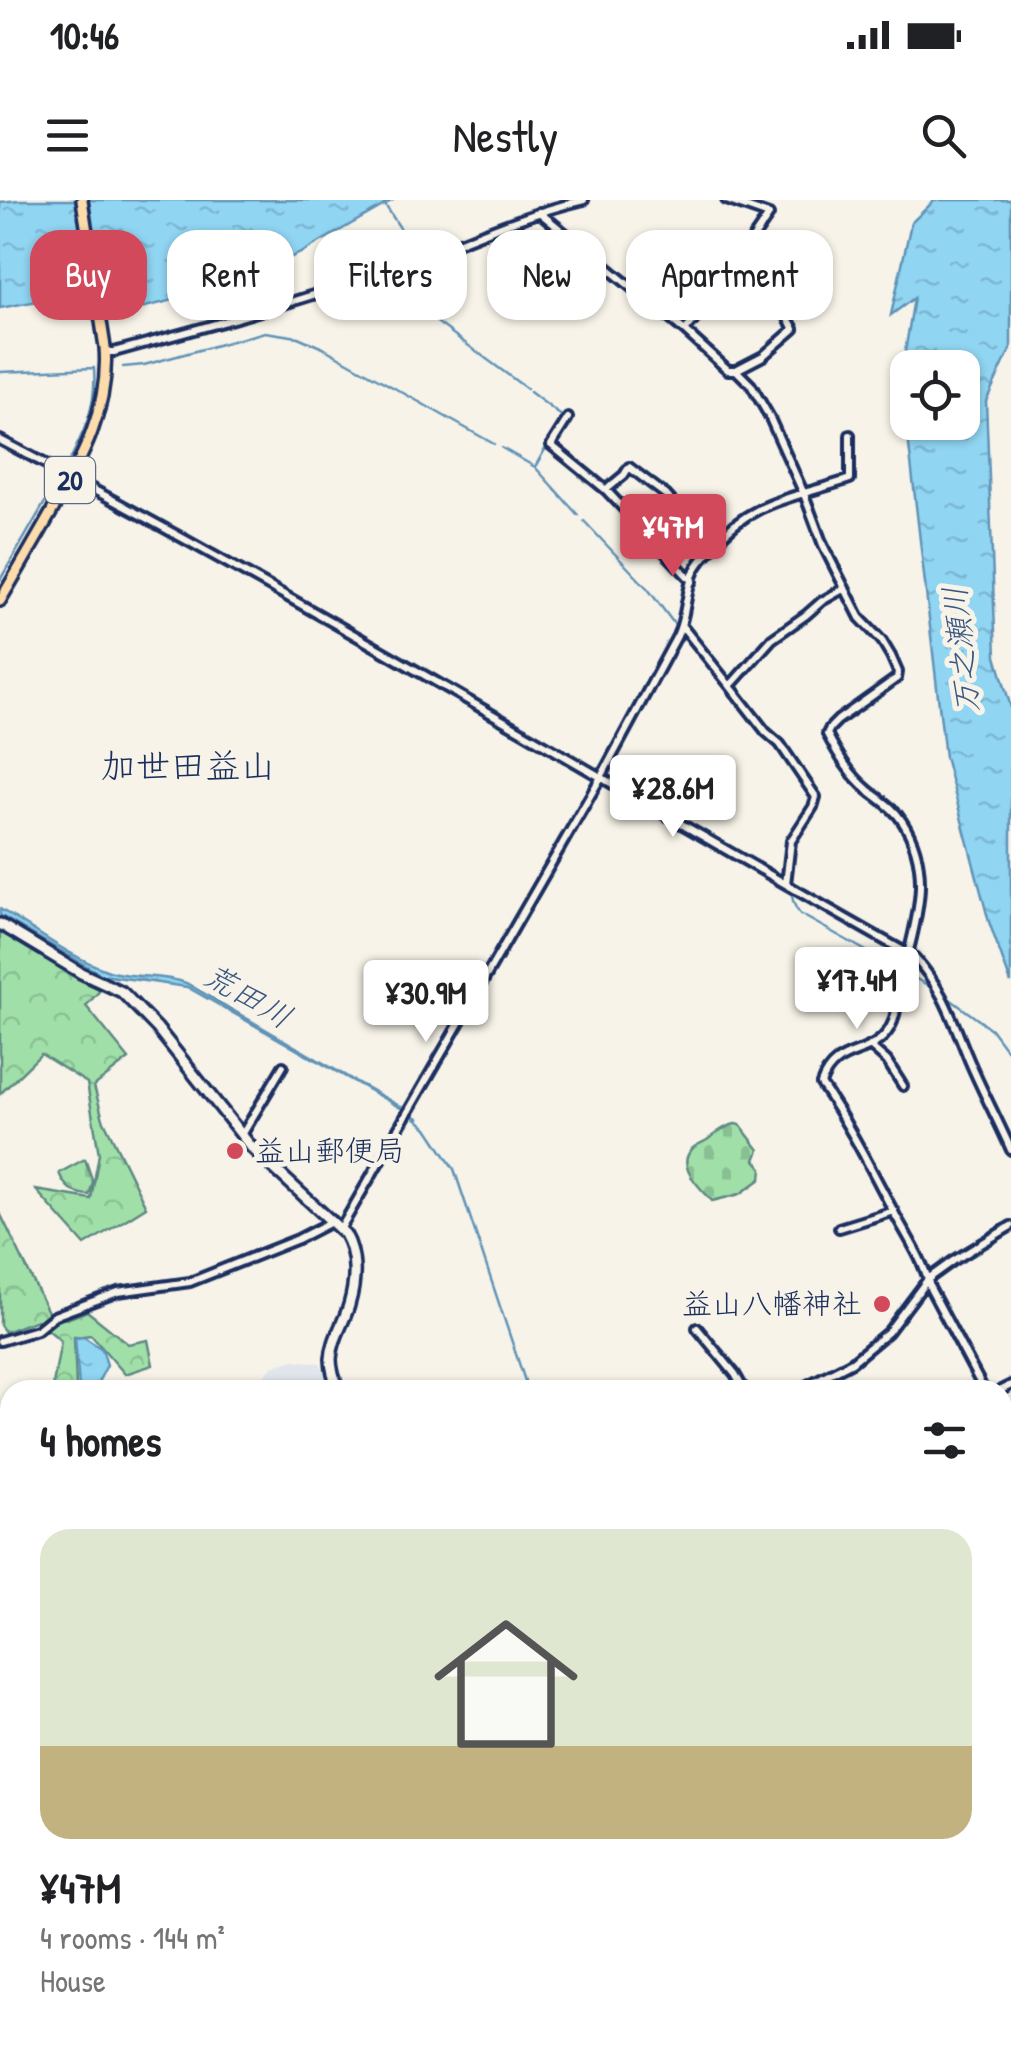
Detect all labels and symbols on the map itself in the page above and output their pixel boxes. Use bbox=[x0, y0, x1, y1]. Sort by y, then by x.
road number: 20 bbox=[45, 457, 95, 503]
pin: ¥47M bbox=[614, 494, 732, 579]
water label: 万之瀬川 bbox=[932, 584, 989, 716]
district label: 加世田益山 bbox=[100, 742, 276, 789]
pin: ¥28.6M bbox=[592, 755, 754, 840]
pin: ¥17.4M bbox=[776, 947, 938, 1032]
water label: 荒田川 bbox=[196, 953, 301, 1038]
pin: ¥30.9M bbox=[345, 960, 507, 1045]
place label: 益山郵便局 bbox=[255, 1130, 405, 1170]
marker: 益山郵便局 bbox=[224, 1140, 246, 1162]
place label: 益山八幡神社 bbox=[682, 1283, 862, 1323]
marker: 益山八幡神社 bbox=[871, 1293, 893, 1315]

